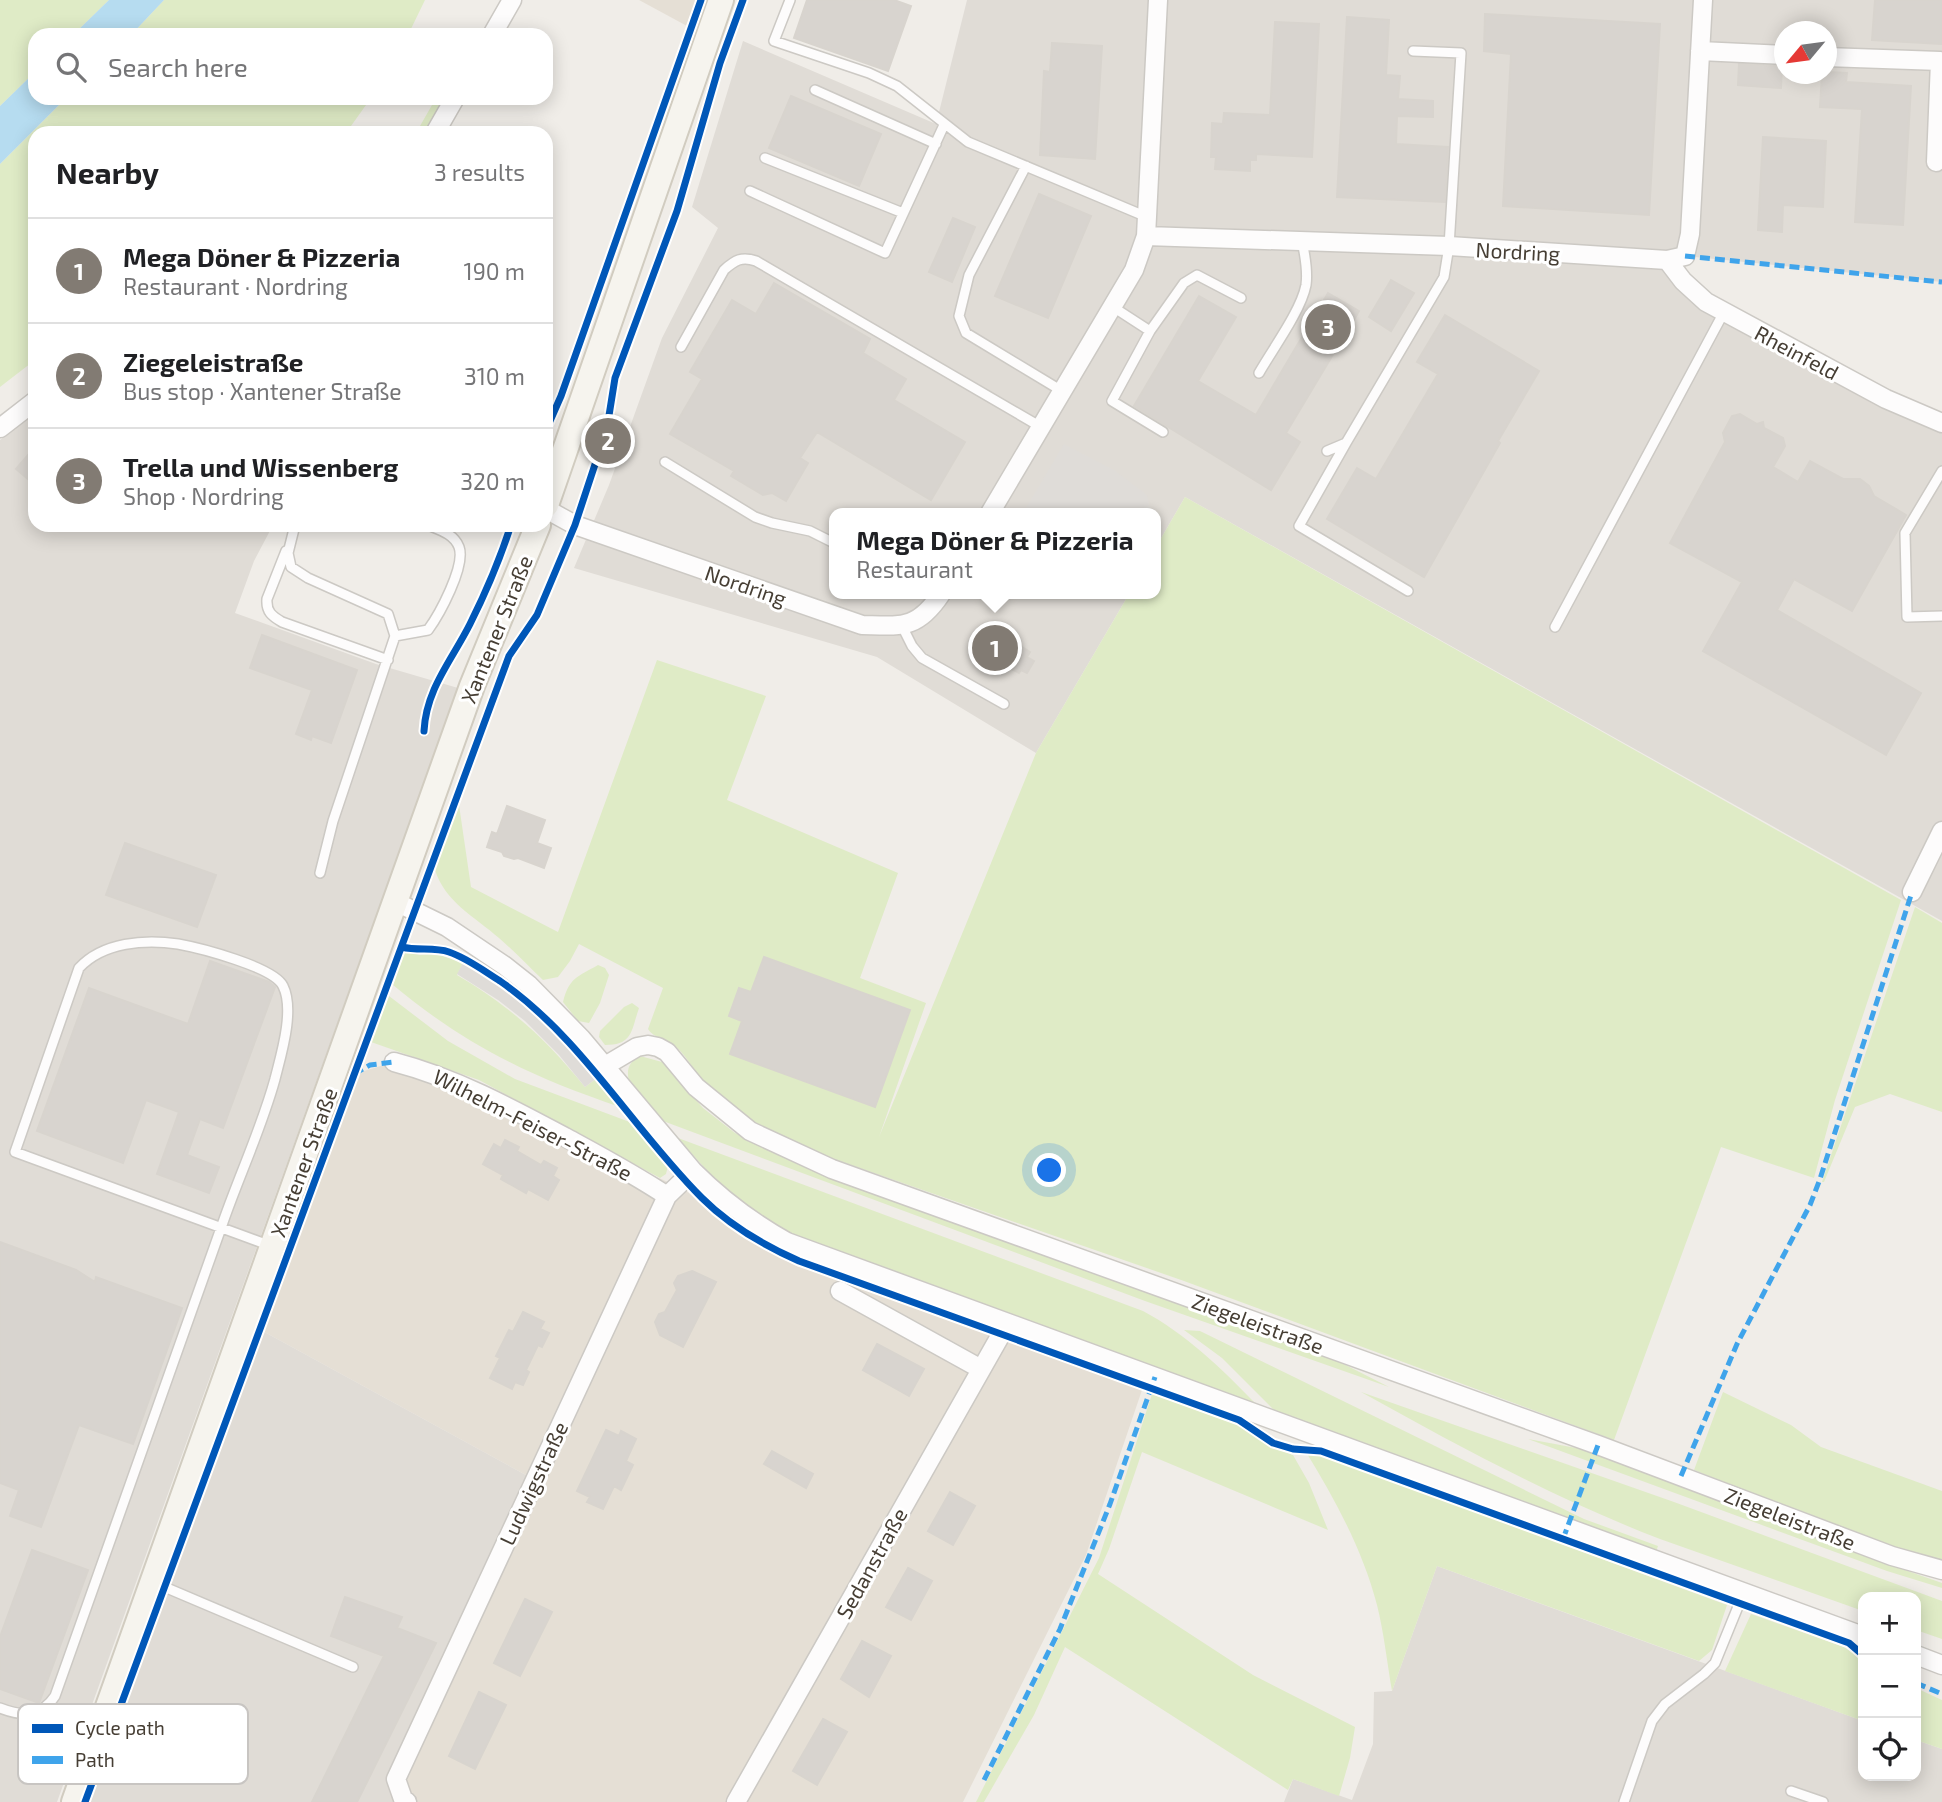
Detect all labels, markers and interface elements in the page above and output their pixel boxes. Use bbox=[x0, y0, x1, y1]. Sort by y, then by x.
north arrow bbox=[1774, 21, 1837, 84]
search box bbox=[28, 28, 553, 105]
icon: search bbox=[52, 48, 90, 86]
text: Search here bbox=[108, 51, 248, 82]
text: Nearby bbox=[56, 154, 159, 190]
text: 3 results bbox=[434, 158, 525, 186]
street label: Nordring bbox=[1475, 236, 1561, 266]
text: Mega Döner & Pizzeria bbox=[123, 241, 400, 272]
text: 1 bbox=[74, 257, 84, 285]
text: 190 m bbox=[464, 257, 525, 285]
text: Restaurant · Nordring bbox=[123, 272, 348, 300]
pin: 3 bbox=[1305, 301, 1351, 353]
street label: Rheinfeld bbox=[1751, 320, 1843, 384]
text: Ziegeleistraße bbox=[123, 346, 303, 377]
text: 2 bbox=[72, 362, 86, 390]
text: 310 m bbox=[464, 362, 525, 390]
text: Bus stop · Xantener Straße bbox=[123, 377, 402, 405]
pin: 2 bbox=[585, 415, 631, 467]
text: Trella und Wissenberg bbox=[123, 451, 398, 482]
text: 3 bbox=[72, 467, 86, 495]
text: 320 m bbox=[460, 467, 525, 495]
text: Shop · Nordring bbox=[123, 482, 284, 510]
popup bbox=[829, 508, 1161, 599]
text: Mega Döner & Pizzeria bbox=[856, 524, 1134, 555]
street label: Xantener Straße bbox=[455, 552, 537, 706]
text: Restaurant bbox=[856, 555, 973, 583]
street label: Nordring bbox=[702, 559, 790, 611]
pin: 1 bbox=[972, 622, 1018, 674]
street label: Wilhelm-Feiser-Straße bbox=[429, 1063, 637, 1185]
street label: Xantener Straße bbox=[264, 1084, 342, 1240]
your location bbox=[1032, 1153, 1066, 1187]
street label: Ziegeleistraße bbox=[1189, 1288, 1327, 1358]
street label: Ludwigstraße bbox=[494, 1417, 572, 1549]
street label: Ziegeleistraße bbox=[1721, 1482, 1859, 1554]
street label: Sedanstraße bbox=[830, 1503, 912, 1623]
map controls bbox=[1858, 1592, 1921, 1781]
button: + bbox=[1858, 1592, 1921, 1655]
button: − bbox=[1858, 1655, 1921, 1718]
legend bbox=[18, 1704, 248, 1784]
text: Cycle path bbox=[75, 1716, 165, 1739]
button: locate bbox=[1858, 1718, 1921, 1781]
text: Path bbox=[75, 1748, 115, 1771]

